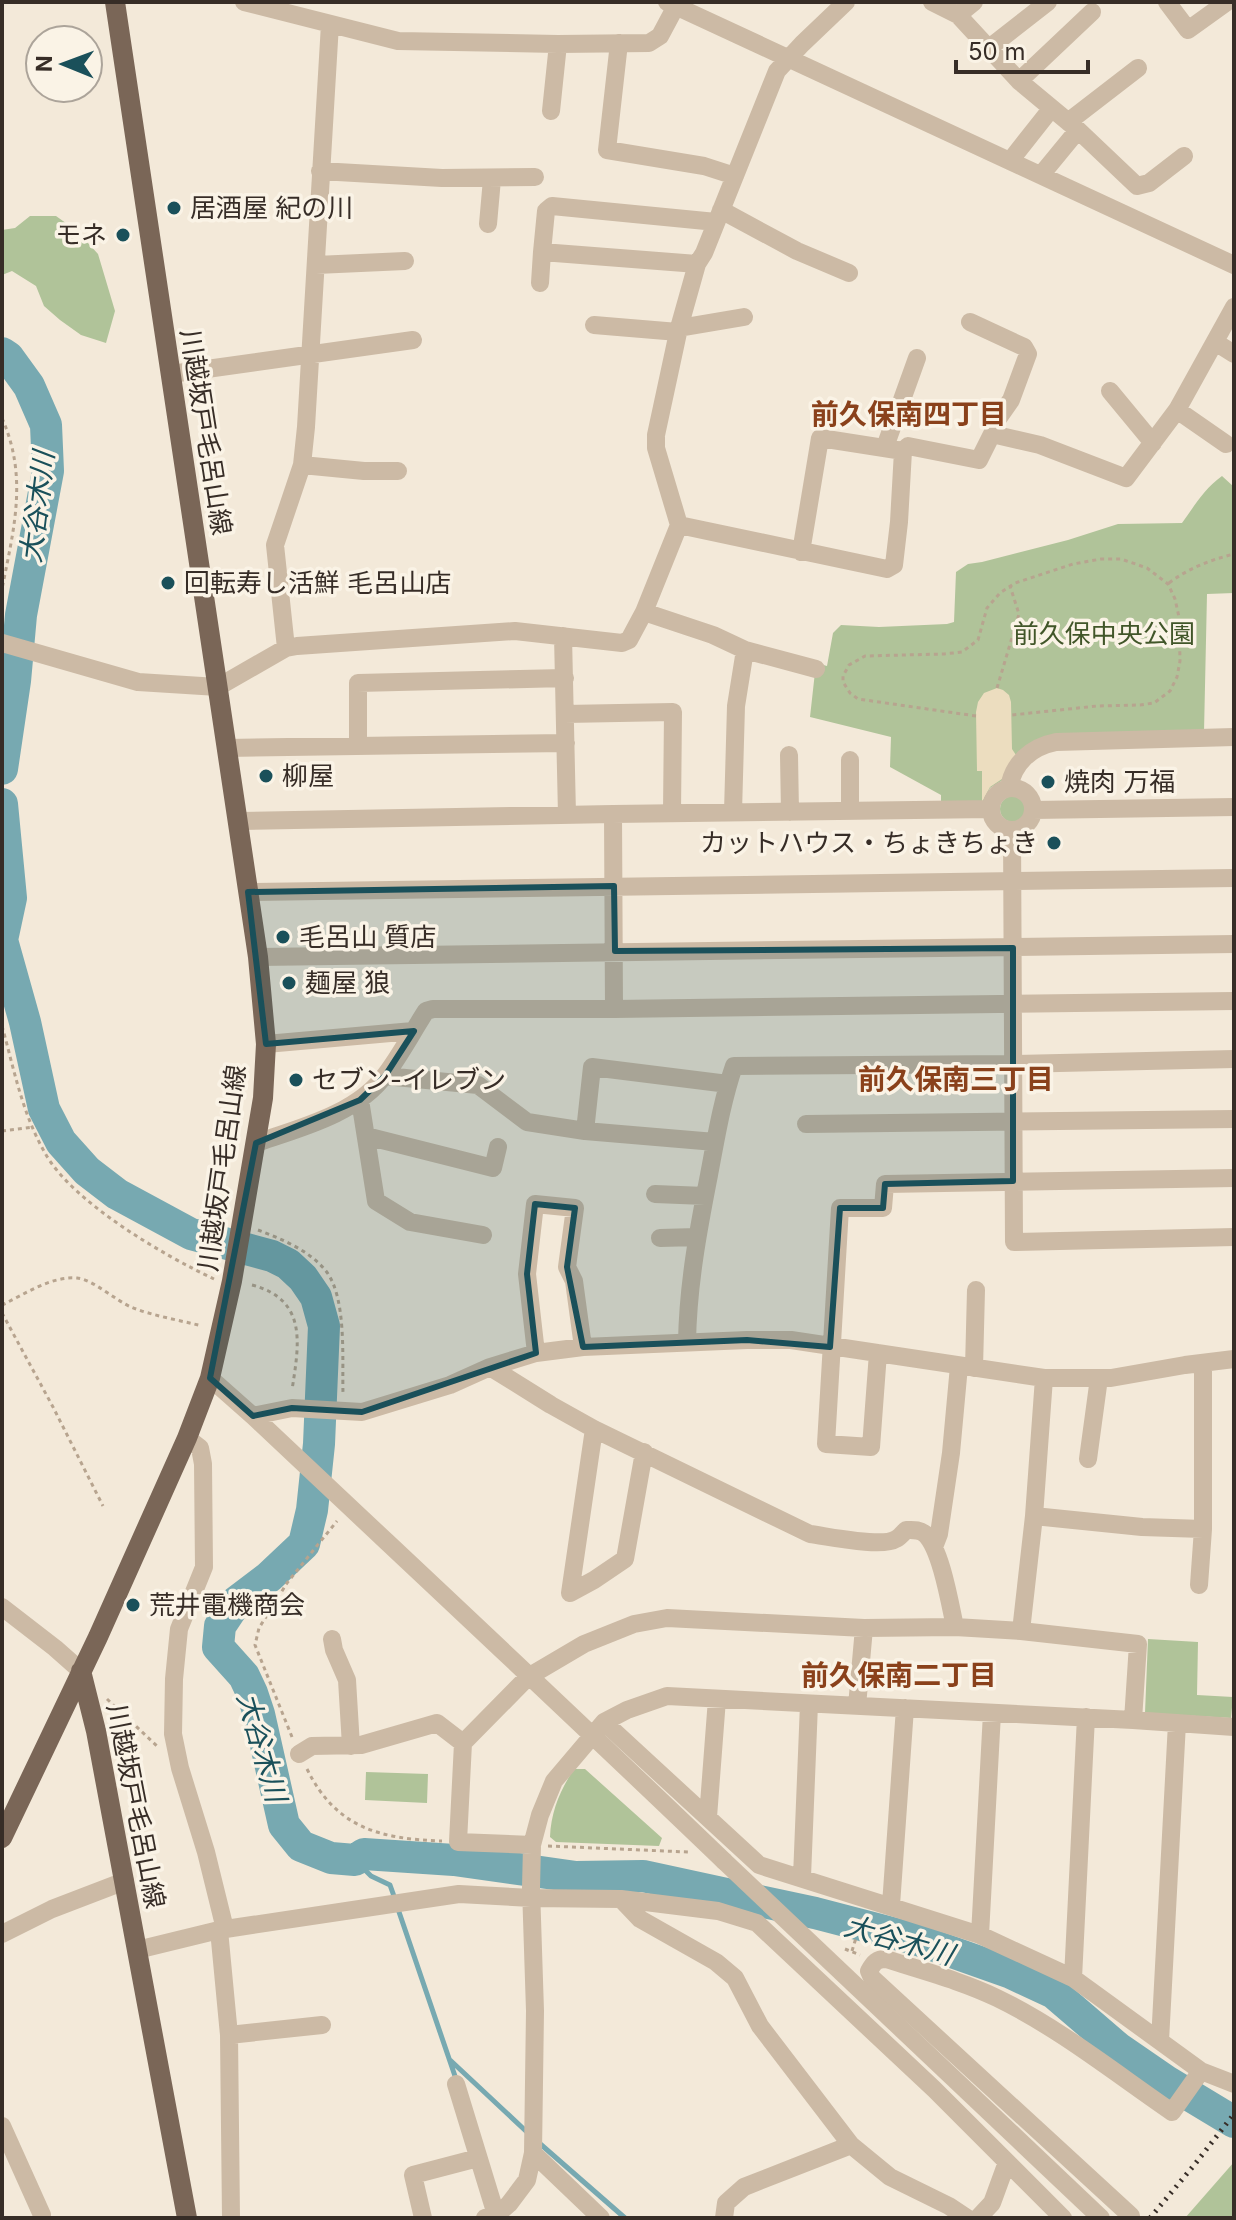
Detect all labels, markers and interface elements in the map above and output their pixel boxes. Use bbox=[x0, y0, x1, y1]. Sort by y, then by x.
north arrow bbox=[24, 24, 104, 104]
scale bar bbox=[956, 24, 1088, 74]
text: 50 m bbox=[968, 37, 1026, 66]
text: N bbox=[31, 55, 57, 72]
place label: 居酒屋 紀の川 bbox=[190, 192, 353, 223]
marker: 居酒屋 紀の川 bbox=[165, 199, 183, 217]
place label: モネ bbox=[55, 219, 107, 250]
marker: モネ bbox=[114, 226, 132, 244]
street label: 川越坂戸毛呂山線 bbox=[175, 327, 238, 537]
district label: 前久保南四丁目 bbox=[811, 397, 1007, 431]
water label: 大谷木川 bbox=[13, 446, 61, 565]
place label: 回転寿し活鮮 毛呂山店 bbox=[184, 567, 451, 598]
marker: 回転寿し活鮮 毛呂山店 bbox=[159, 574, 177, 592]
park label: 前久保中央公園 bbox=[1013, 618, 1195, 649]
place label: 柳屋 bbox=[282, 760, 334, 791]
place label: 焼肉 万福 bbox=[1064, 766, 1175, 797]
marker: 柳屋 bbox=[257, 767, 275, 785]
marker: 焼肉 万福 bbox=[1039, 773, 1057, 791]
place label: カットハウス・ちょきちょき bbox=[700, 827, 1038, 858]
marker: カットハウス・ちょきちょき bbox=[1045, 834, 1063, 852]
place label: 毛呂山 質店 bbox=[299, 921, 436, 952]
marker: 毛呂山 質店 bbox=[274, 928, 292, 946]
place label: 麺屋 狼 bbox=[305, 967, 390, 998]
marker: 麺屋 狼 bbox=[280, 974, 298, 992]
district label: 前久保南三丁目 bbox=[858, 1062, 1054, 1096]
street label: 川越坂戸毛呂山線 bbox=[192, 1063, 251, 1273]
place label: セブン-イレブン bbox=[312, 1064, 506, 1095]
marker: セブン-イレブン bbox=[287, 1071, 305, 1089]
place label: 荒井電機商会 bbox=[149, 1589, 305, 1620]
marker: 荒井電機商会 bbox=[124, 1596, 142, 1614]
district label: 前久保南二丁目 bbox=[801, 1658, 997, 1692]
water label: 大谷木川 bbox=[230, 1688, 295, 1808]
street label: 川越坂戸毛呂山線 bbox=[101, 1701, 172, 1911]
water label: 大谷木川 bbox=[840, 1908, 960, 1973]

